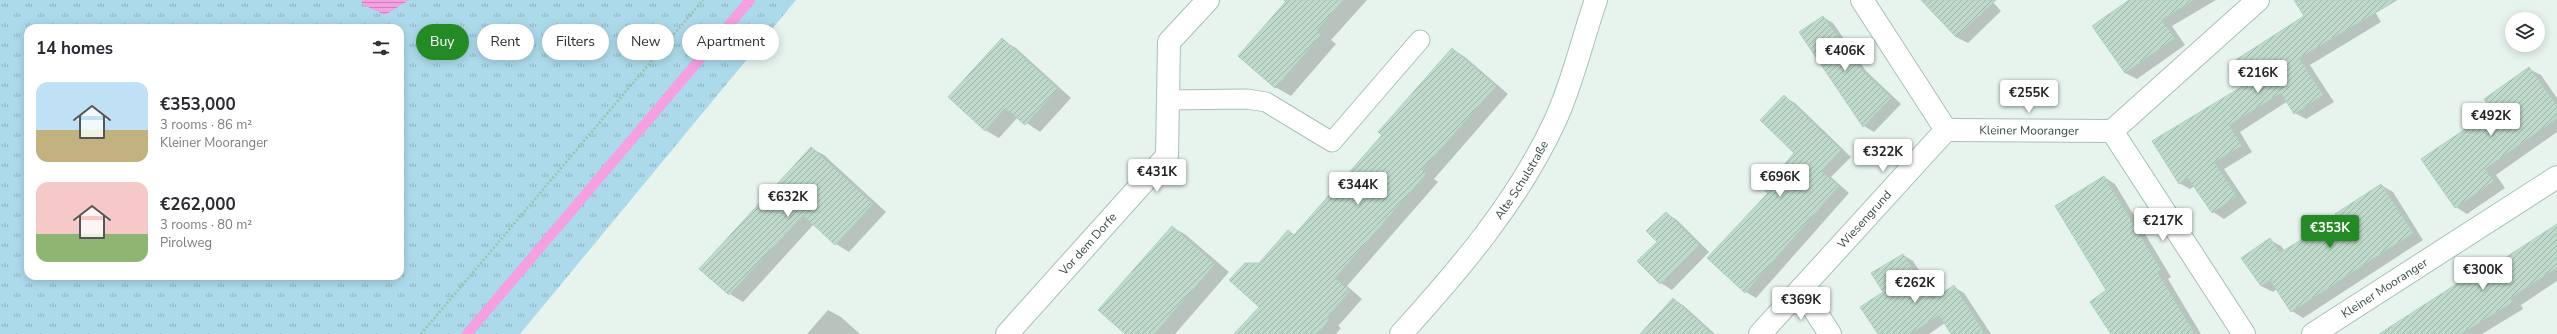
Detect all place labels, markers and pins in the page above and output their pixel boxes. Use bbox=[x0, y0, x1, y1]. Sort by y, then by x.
pin: €406K bbox=[1817, 38, 1873, 72]
pin: €216K bbox=[2230, 60, 2286, 94]
pin: €255K bbox=[2001, 80, 2057, 114]
pin: €492K bbox=[2463, 103, 2519, 137]
pin: €322K bbox=[1855, 139, 1911, 173]
pin: €431K bbox=[1129, 159, 1185, 193]
pin: €696K bbox=[1752, 164, 1808, 198]
pin: €344K bbox=[1330, 172, 1386, 206]
pin: €632K bbox=[760, 184, 816, 218]
pin: €217K bbox=[2135, 208, 2191, 242]
pin: €353K bbox=[2302, 215, 2358, 249]
pin: €300K bbox=[2455, 257, 2511, 291]
pin: €262K bbox=[1887, 270, 1943, 304]
pin: €369K bbox=[1773, 287, 1829, 321]

